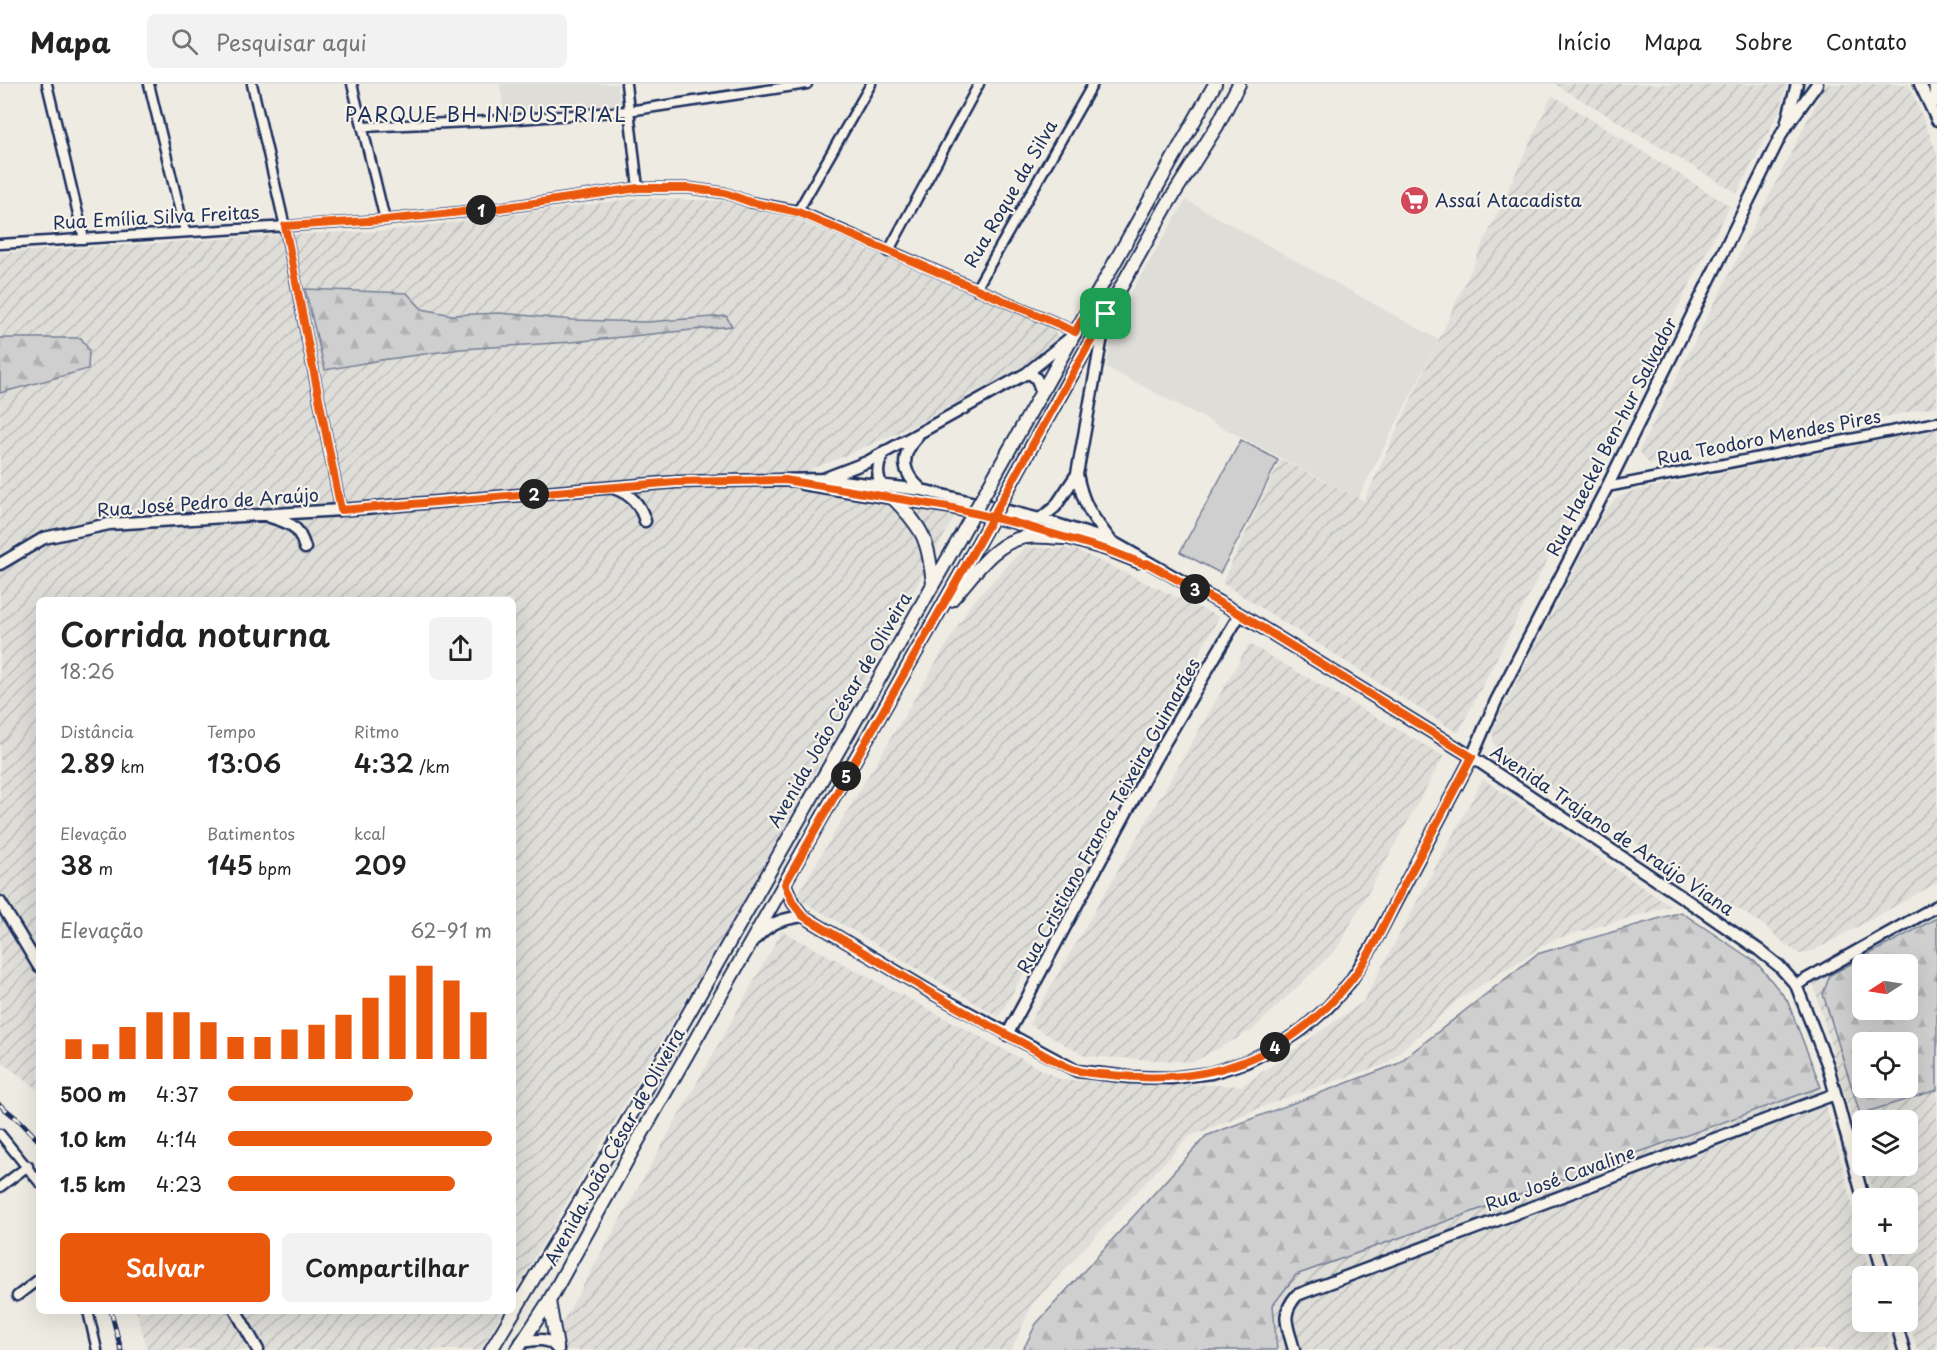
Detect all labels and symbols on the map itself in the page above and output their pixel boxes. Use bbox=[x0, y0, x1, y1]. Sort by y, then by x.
district label: PARQUE BH INDUSTRIAL bbox=[345, 99, 627, 129]
street label: Rua Roque da Silva bbox=[956, 114, 1063, 272]
supermarket icon: Assaí Atacadista bbox=[1398, 185, 1430, 217]
place label: Assaí Atacadista bbox=[1435, 186, 1582, 213]
pin: 1 bbox=[466, 195, 496, 225]
street label: Rua Emília Silva Freitas bbox=[52, 198, 260, 235]
pin bbox=[1080, 288, 1131, 339]
street label: Rua Haeckel Ben-hur Salvador bbox=[1538, 311, 1683, 560]
street label: Rua Teodoro Mendes Pires bbox=[1654, 402, 1883, 471]
pin: 2 bbox=[519, 479, 549, 509]
street label: Rua José Pedro de Araújo bbox=[96, 480, 320, 523]
pin: 3 bbox=[1180, 574, 1210, 604]
street label: Avenida João César de Oliveira bbox=[760, 586, 917, 832]
street label: Rua Cristiano Franca Teixeira Guimarães bbox=[1009, 653, 1206, 978]
street label: Avenida Trajano de Araújo Viana bbox=[1486, 738, 1741, 922]
pin: 5 bbox=[831, 761, 861, 791]
north arrow bbox=[1852, 954, 1918, 1020]
street label: Avenida João César de Oliveira bbox=[537, 1022, 690, 1270]
pin: 4 bbox=[1260, 1032, 1290, 1062]
street label: Rua José Cavaline bbox=[1481, 1138, 1638, 1217]

